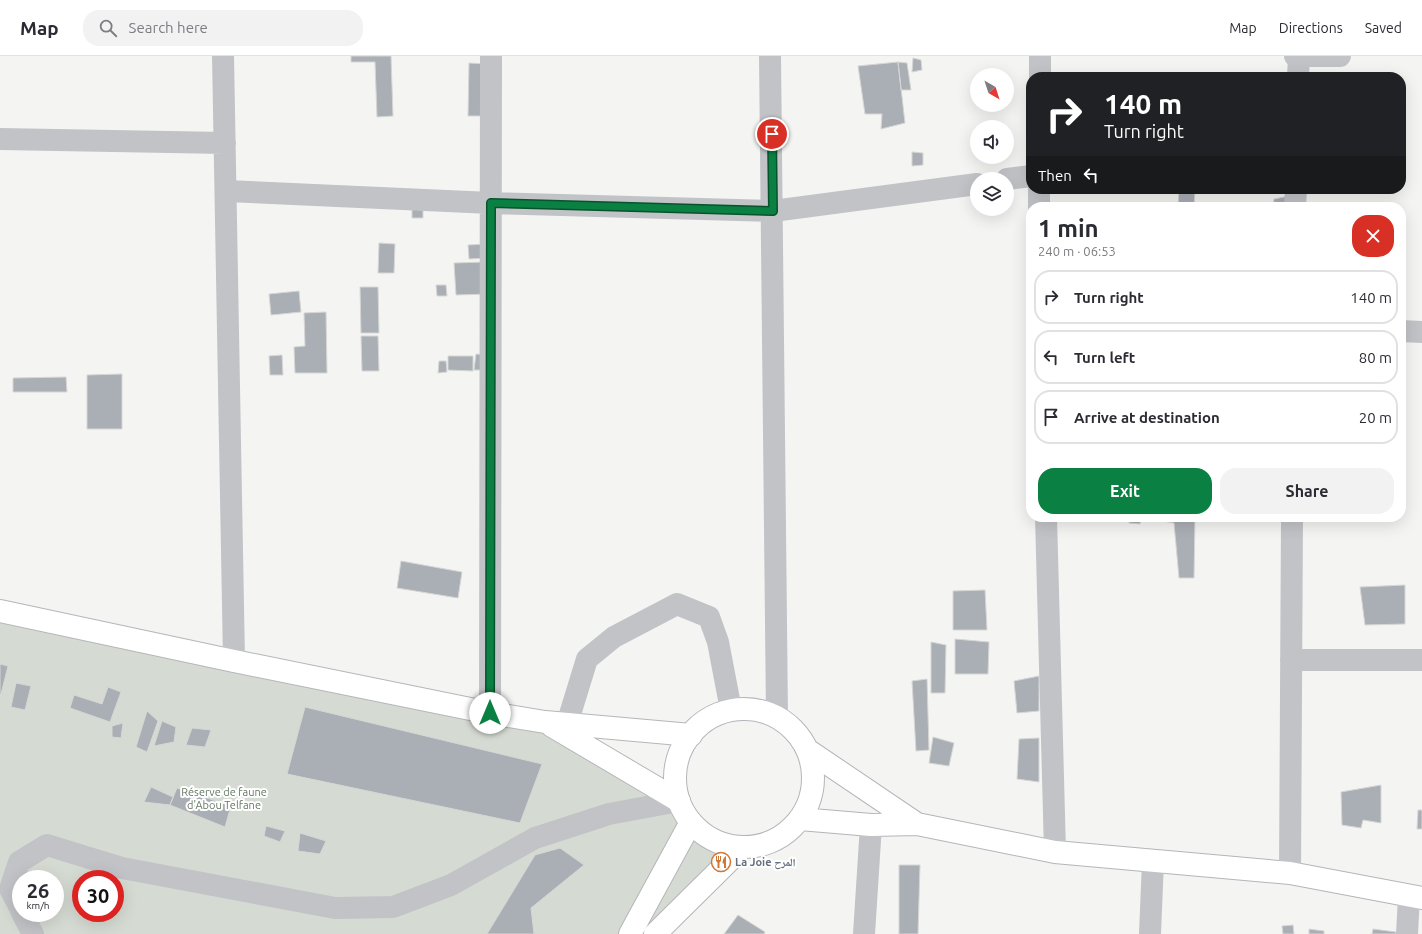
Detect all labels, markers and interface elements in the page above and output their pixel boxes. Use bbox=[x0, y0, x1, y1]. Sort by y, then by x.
search box bbox=[83, 10, 363, 46]
text: Map bbox=[20, 17, 59, 39]
icon: search bbox=[97, 17, 119, 39]
text: Search here bbox=[129, 19, 208, 36]
text: Map bbox=[1229, 20, 1257, 36]
text: Directions bbox=[1279, 20, 1343, 36]
text: Saved bbox=[1365, 20, 1402, 36]
north arrow bbox=[970, 68, 1014, 112]
map controls bbox=[970, 68, 1014, 216]
icon: right bbox=[1038, 88, 1090, 140]
text: 140 m bbox=[1104, 88, 1182, 119]
pin bbox=[755, 117, 789, 151]
button: sound bbox=[970, 120, 1014, 164]
text: Turn right bbox=[1104, 121, 1184, 141]
icon: arrive bbox=[761, 123, 783, 145]
icon: left bbox=[1080, 164, 1102, 186]
text: Then bbox=[1038, 167, 1072, 184]
button: layers bbox=[970, 172, 1014, 216]
text: 1 min bbox=[1038, 215, 1099, 242]
button: close bbox=[1352, 215, 1394, 257]
text: 240 m · 06:53 bbox=[1038, 244, 1116, 258]
icon: right bbox=[1040, 286, 1062, 308]
text: Turn right bbox=[1074, 289, 1144, 306]
text: 140 m bbox=[1350, 289, 1392, 306]
icon: left bbox=[1040, 346, 1062, 368]
text: Turn left bbox=[1074, 349, 1135, 366]
text: 80 m bbox=[1359, 349, 1392, 366]
icon: arrive bbox=[1040, 406, 1062, 428]
text: Arrive at destination bbox=[1074, 409, 1220, 426]
text: 20 m bbox=[1359, 409, 1392, 426]
button: Exit bbox=[1038, 468, 1212, 514]
button: Share bbox=[1220, 468, 1394, 514]
position arrow bbox=[469, 692, 511, 734]
park label: Réserve de faune d'Abou Telfane bbox=[181, 786, 267, 811]
restaurant icon: La Joie المرح bbox=[710, 851, 732, 873]
place label: La Joie المرح bbox=[735, 856, 796, 870]
speed limit sign: 30 bbox=[72, 870, 124, 922]
text: 26 bbox=[27, 879, 49, 902]
text: km/h bbox=[26, 900, 50, 911]

